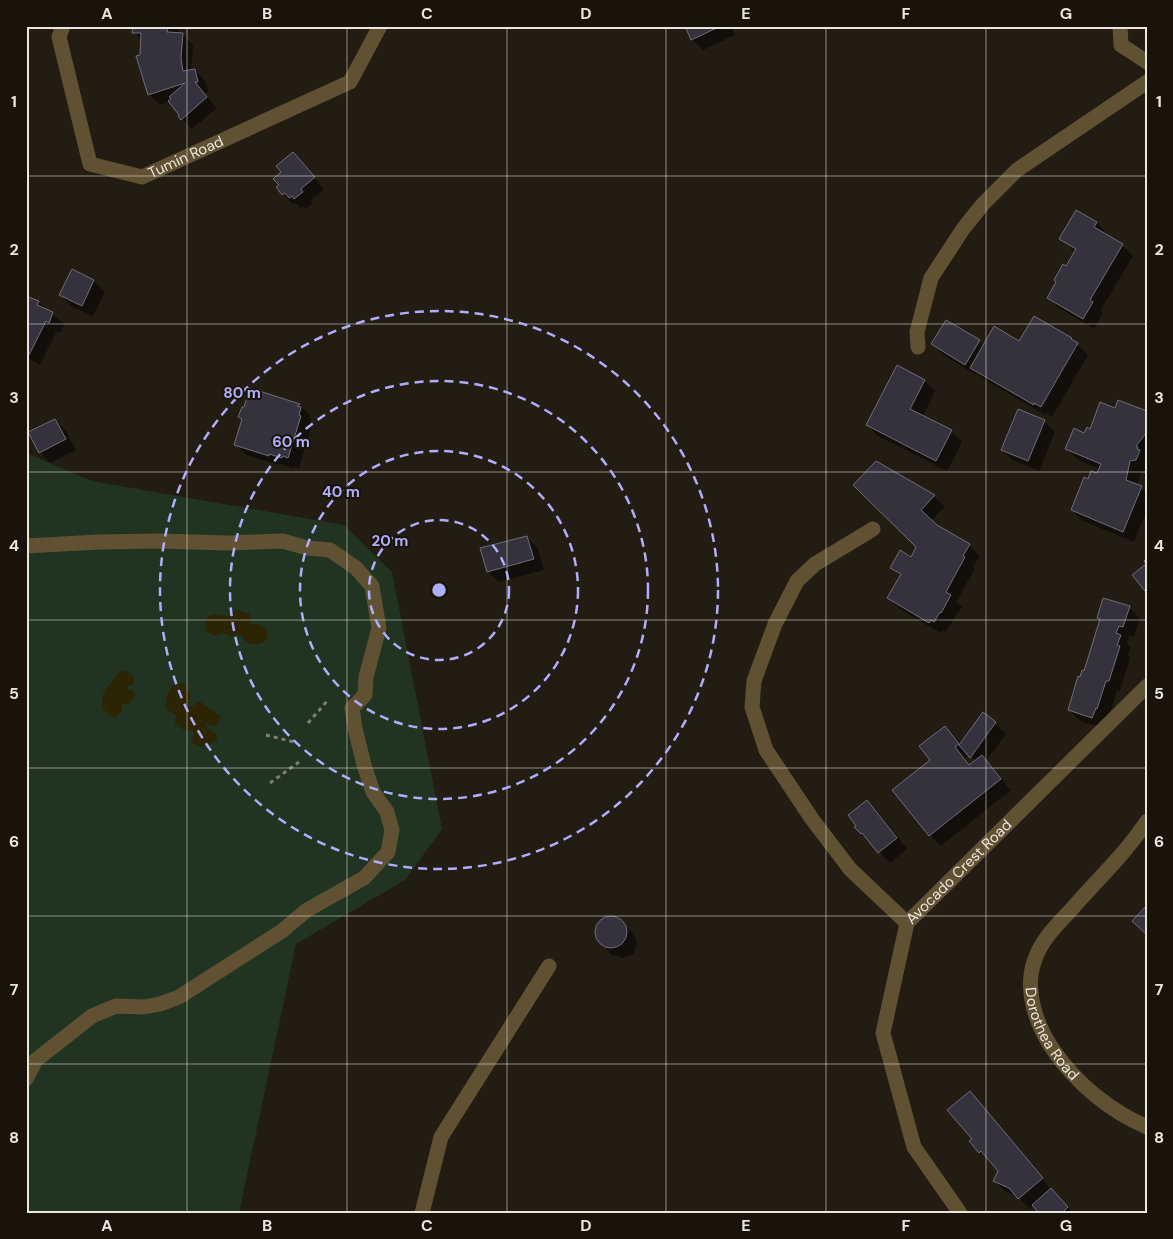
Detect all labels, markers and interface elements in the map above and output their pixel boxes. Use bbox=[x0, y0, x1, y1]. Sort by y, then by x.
text: A bbox=[101, 3, 113, 24]
text: B bbox=[262, 3, 272, 24]
text: C bbox=[421, 3, 433, 24]
text: D bbox=[580, 3, 592, 24]
text: E bbox=[741, 3, 751, 24]
text: F bbox=[902, 3, 911, 24]
text: G bbox=[1060, 3, 1072, 24]
text: 1 bbox=[11, 91, 17, 112]
text: 1 bbox=[1156, 91, 1162, 112]
street label: Tumin Road bbox=[145, 131, 227, 183]
text: 2 bbox=[9, 239, 19, 260]
text: 2 bbox=[1154, 239, 1164, 260]
text: 80 m bbox=[223, 383, 261, 403]
text: 3 bbox=[9, 387, 19, 408]
text: 3 bbox=[1154, 387, 1164, 408]
text: 60 m bbox=[272, 432, 310, 452]
text: 40 m bbox=[322, 482, 360, 502]
text: 20 m bbox=[372, 531, 408, 551]
text: 4 bbox=[9, 535, 19, 556]
text: 4 bbox=[1154, 535, 1164, 556]
centre of rings bbox=[430, 581, 448, 599]
text: 5 bbox=[9, 683, 19, 704]
text: 5 bbox=[1154, 683, 1164, 704]
street label: Avocado Crest Road bbox=[902, 815, 1016, 929]
text: 6 bbox=[9, 831, 19, 852]
text: 6 bbox=[1154, 831, 1164, 852]
text: 7 bbox=[10, 979, 19, 1000]
text: 7 bbox=[1155, 979, 1164, 1000]
street label: Dorothea Road bbox=[1020, 986, 1083, 1085]
text: 8 bbox=[9, 1127, 19, 1148]
text: 8 bbox=[1154, 1127, 1164, 1148]
text: A bbox=[101, 1215, 113, 1236]
text: B bbox=[262, 1215, 272, 1236]
text: C bbox=[421, 1215, 433, 1236]
text: D bbox=[580, 1215, 592, 1236]
text: E bbox=[741, 1215, 751, 1236]
text: F bbox=[902, 1215, 911, 1236]
text: G bbox=[1060, 1215, 1072, 1236]

